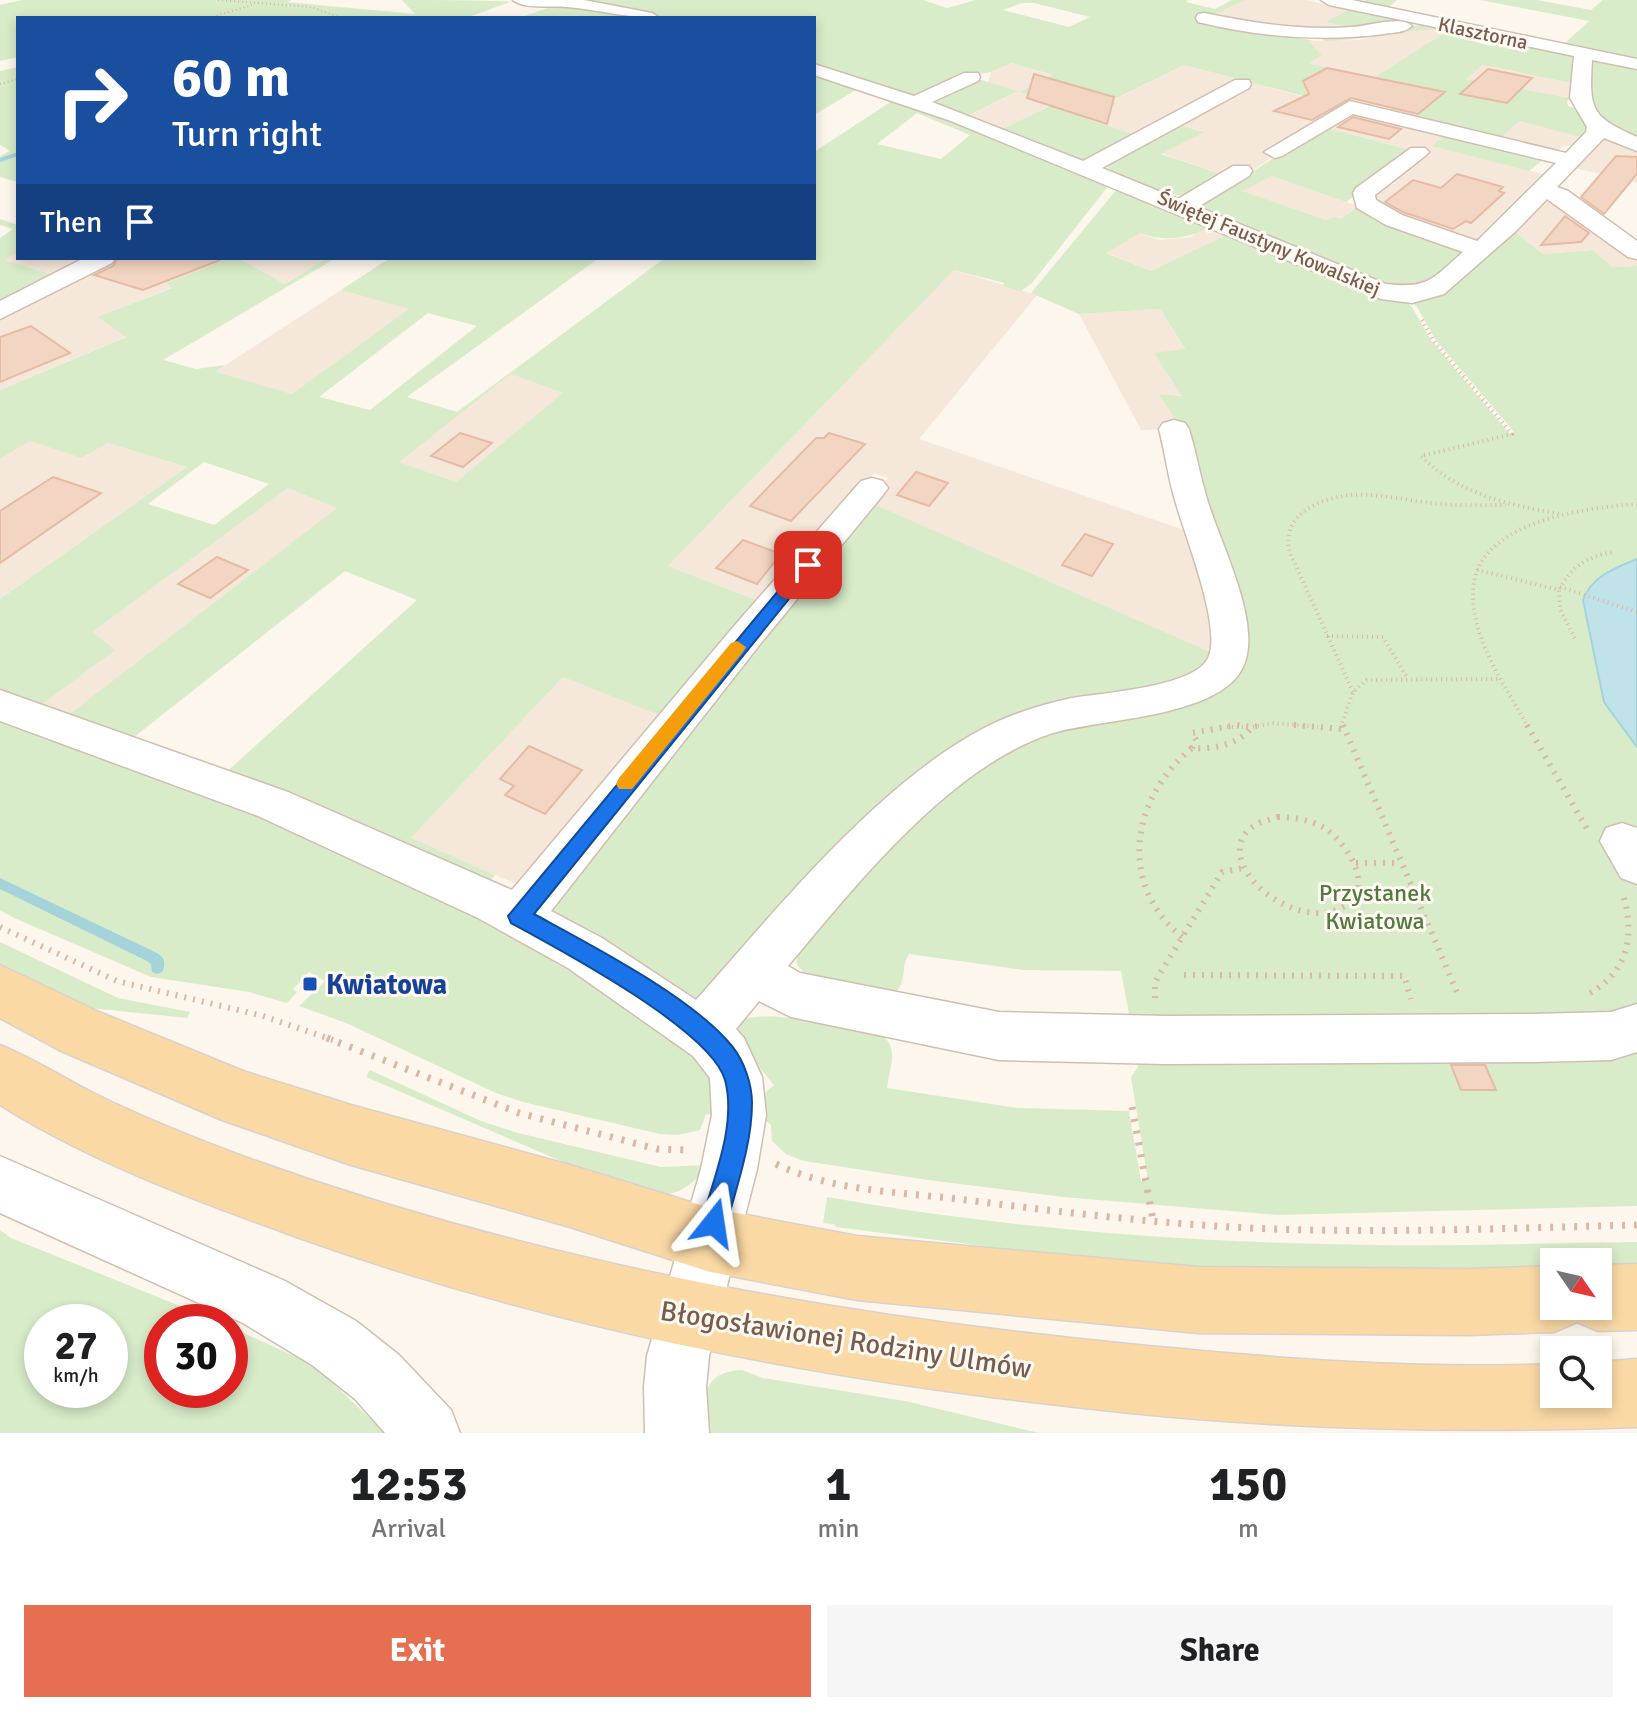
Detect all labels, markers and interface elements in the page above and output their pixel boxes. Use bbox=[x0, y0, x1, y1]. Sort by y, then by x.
street label: Klasztorna bbox=[1436, 12, 1530, 55]
text: 60 m bbox=[172, 43, 290, 112]
icon: right bbox=[40, 48, 144, 152]
text: Turn right bbox=[172, 112, 322, 157]
street label: Świętej Faustyny Kowalskiej bbox=[1154, 185, 1384, 302]
icon: arrive bbox=[118, 200, 162, 244]
text: Then bbox=[40, 204, 102, 241]
pin bbox=[774, 531, 842, 599]
icon: arrive bbox=[786, 543, 830, 587]
park label: Przystanek Kwiatowa bbox=[1319, 878, 1431, 936]
place label: Kwiatowa bbox=[326, 968, 447, 1002]
marker: Kwiatowa bbox=[301, 975, 319, 993]
position arrow bbox=[672, 1181, 756, 1265]
north arrow bbox=[1540, 1248, 1612, 1320]
map controls bbox=[1540, 1248, 1612, 1408]
street label: Błogosławionej Rodziny Ulmów bbox=[658, 1294, 1034, 1386]
speed limit sign: 30 bbox=[144, 1304, 248, 1408]
text: 27 bbox=[54, 1321, 98, 1371]
button: search bbox=[1540, 1336, 1612, 1408]
text: km/h bbox=[53, 1363, 99, 1388]
text: 12:53 bbox=[350, 1455, 468, 1514]
text: 1 bbox=[826, 1455, 851, 1514]
text: 150 bbox=[1209, 1455, 1287, 1514]
text: Arrival bbox=[371, 1513, 446, 1545]
text: min bbox=[818, 1513, 860, 1545]
text: m bbox=[1238, 1513, 1259, 1545]
button: Exit bbox=[24, 1605, 811, 1697]
button: Share bbox=[827, 1605, 1613, 1697]

